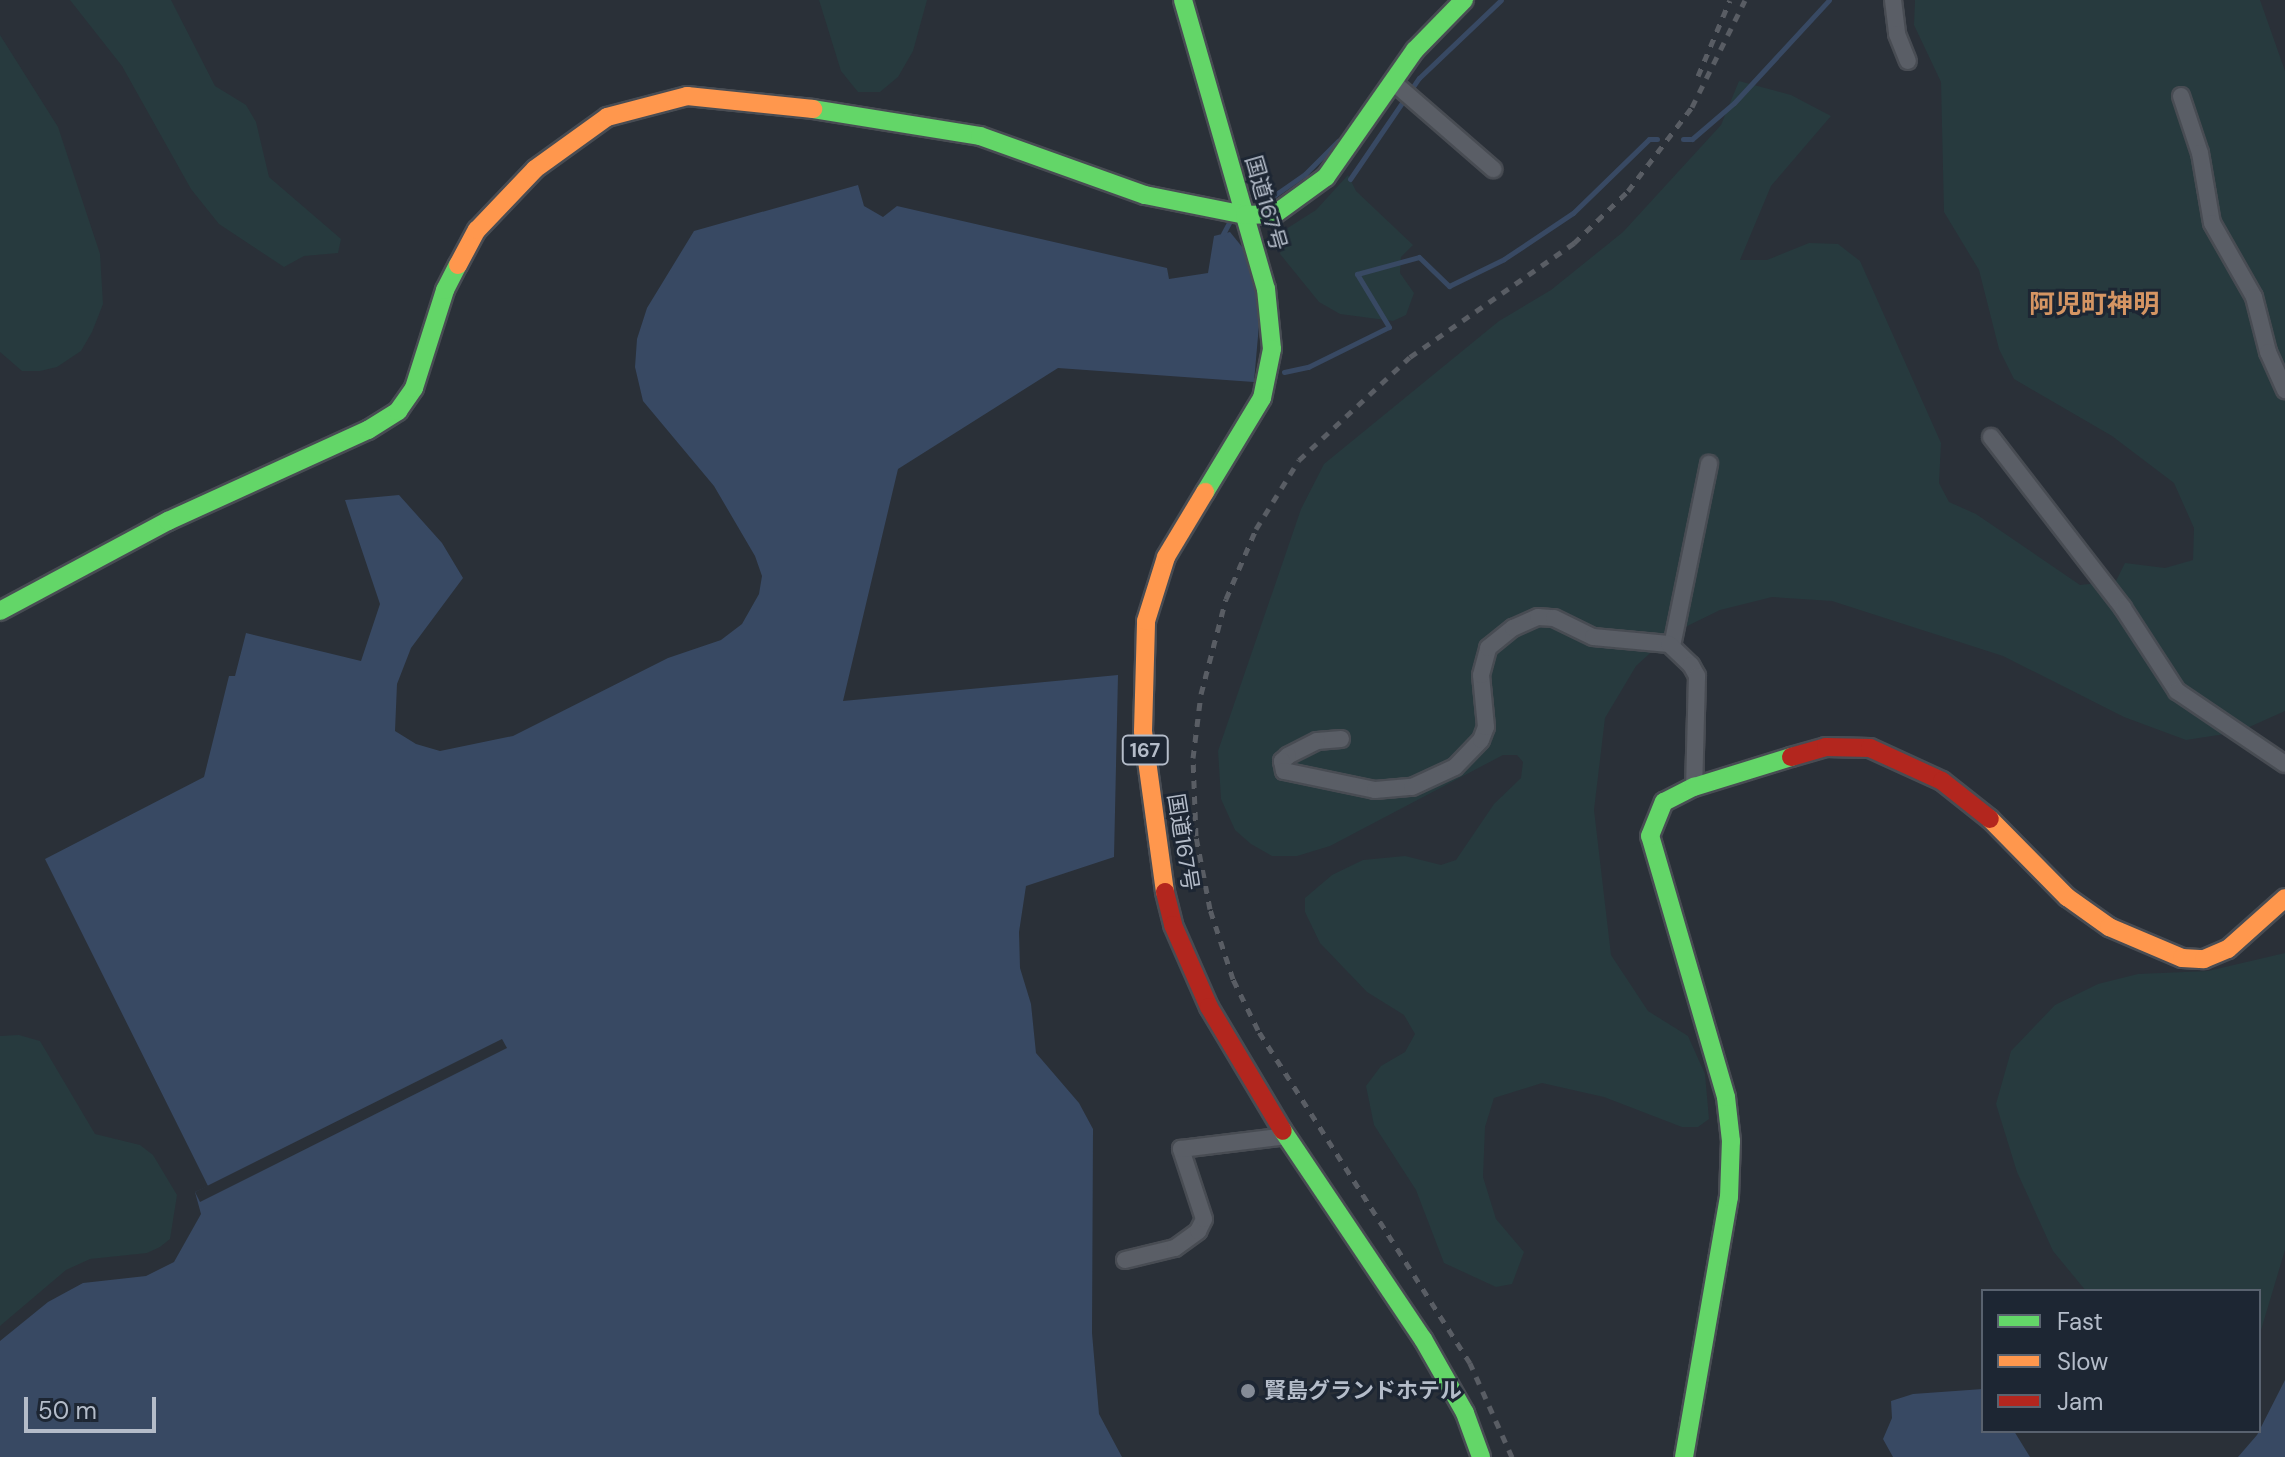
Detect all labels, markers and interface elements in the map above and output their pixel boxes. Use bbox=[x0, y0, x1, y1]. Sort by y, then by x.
street label: 国道167号 bbox=[1240, 152, 1292, 254]
district label: 阿児町神明 bbox=[2029, 289, 2159, 321]
road number: 167 bbox=[1121, 734, 1169, 766]
street label: 国道167号 bbox=[1162, 792, 1204, 892]
legend bbox=[1981, 1289, 2261, 1433]
text: Fast bbox=[2057, 1306, 2103, 1337]
text: Slow bbox=[2057, 1346, 2108, 1377]
place label: 賢島グランドホテル bbox=[1264, 1378, 1462, 1404]
scale bar bbox=[28, 1381, 160, 1431]
marker: 賢島グランドホテル bbox=[1239, 1382, 1257, 1400]
text: Jam bbox=[2057, 1386, 2103, 1417]
text: 50 m bbox=[38, 1395, 97, 1426]

